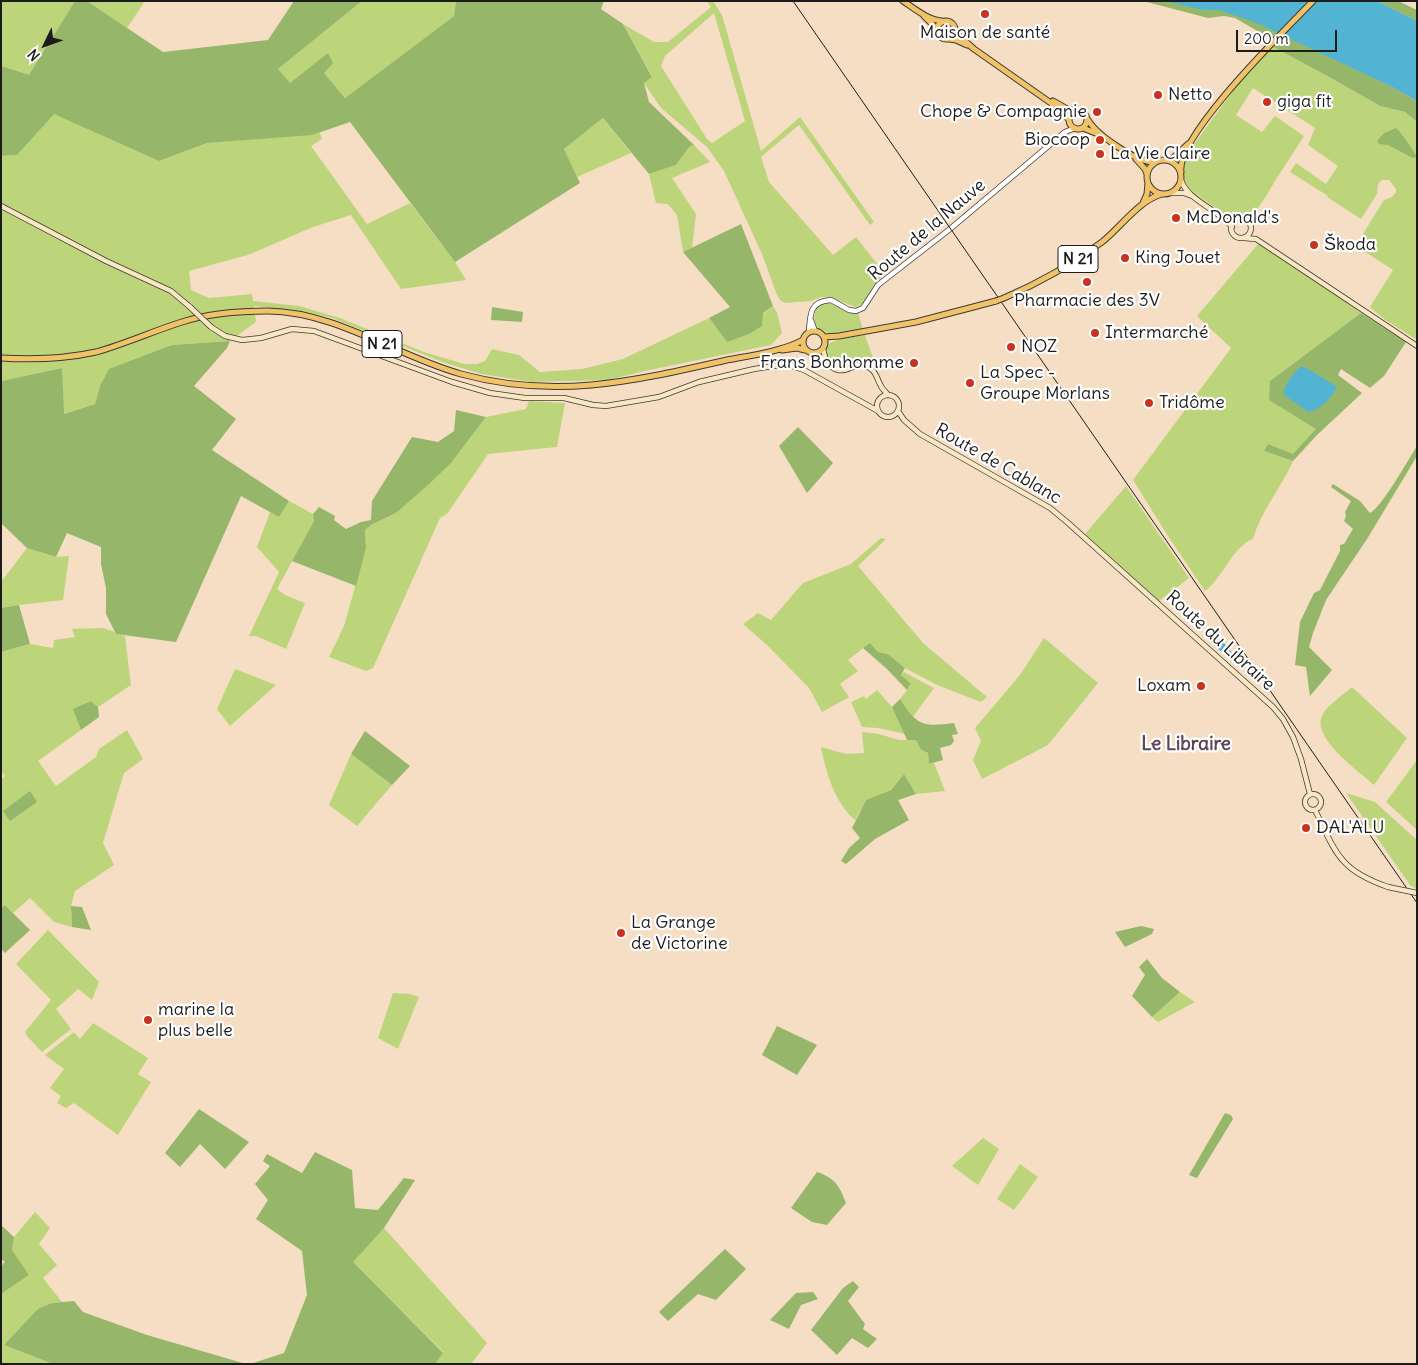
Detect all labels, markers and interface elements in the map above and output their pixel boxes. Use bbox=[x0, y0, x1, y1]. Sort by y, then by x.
marker: Maison de santé bbox=[979, 8, 991, 20]
north arrow bbox=[20, 20, 70, 70]
scale bar bbox=[1238, 20, 1339, 52]
place label: Maison de santé bbox=[920, 22, 1050, 44]
text: 200 m bbox=[1244, 29, 1289, 48]
text: N bbox=[24, 45, 44, 65]
place label: Netto bbox=[1168, 84, 1212, 106]
marker: Netto bbox=[1152, 89, 1164, 101]
place label: giga fit bbox=[1277, 91, 1332, 113]
marker: giga fit bbox=[1261, 96, 1273, 108]
place label: Chope & Compagnie bbox=[920, 101, 1087, 123]
marker: Chope & Compagnie bbox=[1091, 106, 1103, 118]
place label: Biocoop bbox=[1025, 129, 1090, 151]
marker: Biocoop bbox=[1094, 134, 1106, 146]
place label: La Vie Claire bbox=[1110, 143, 1210, 165]
marker: La Vie Claire bbox=[1094, 148, 1106, 160]
street label: Route de la Nauve bbox=[864, 175, 990, 285]
place label: McDonald's bbox=[1186, 207, 1279, 229]
marker: McDonald's bbox=[1170, 212, 1182, 224]
place label: Škoda bbox=[1324, 234, 1376, 256]
marker: Škoda bbox=[1308, 239, 1320, 251]
road number: N 21 bbox=[1058, 245, 1098, 272]
place label: King Jouet bbox=[1135, 247, 1220, 269]
marker: King Jouet bbox=[1119, 252, 1131, 264]
marker: Pharmacie des 3V bbox=[1081, 276, 1093, 288]
place label: Pharmacie des 3V bbox=[1014, 290, 1160, 312]
place label: Intermarché bbox=[1105, 322, 1208, 344]
marker: Intermarché bbox=[1089, 327, 1101, 339]
road number: N 21 bbox=[362, 330, 402, 358]
place label: NOZ bbox=[1021, 336, 1057, 358]
marker: NOZ bbox=[1005, 341, 1017, 353]
place label: Frans Bonhomme bbox=[760, 352, 904, 374]
marker: Frans Bonhomme bbox=[908, 357, 920, 369]
place label: La Spec - Groupe Morlans bbox=[980, 362, 1110, 404]
marker: La Spec - Groupe Morlans bbox=[964, 377, 976, 389]
place label: Tridôme bbox=[1159, 392, 1225, 414]
marker: Tridôme bbox=[1143, 397, 1155, 409]
street label: Route de Cablanc bbox=[931, 419, 1065, 509]
street label: Route du Libraire bbox=[1161, 587, 1279, 695]
place label: Loxam bbox=[1137, 675, 1191, 697]
marker: Loxam bbox=[1195, 680, 1207, 692]
district label: Le Libraire bbox=[1141, 734, 1231, 756]
place label: DAL'ALU bbox=[1316, 817, 1385, 839]
marker: DAL'ALU bbox=[1300, 822, 1312, 834]
place label: La Grange de Victorine bbox=[631, 912, 728, 954]
marker: La Grange de Victorine bbox=[615, 927, 627, 939]
place label: marine la plus belle bbox=[158, 999, 234, 1042]
marker: marine la plus belle bbox=[142, 1014, 154, 1026]

